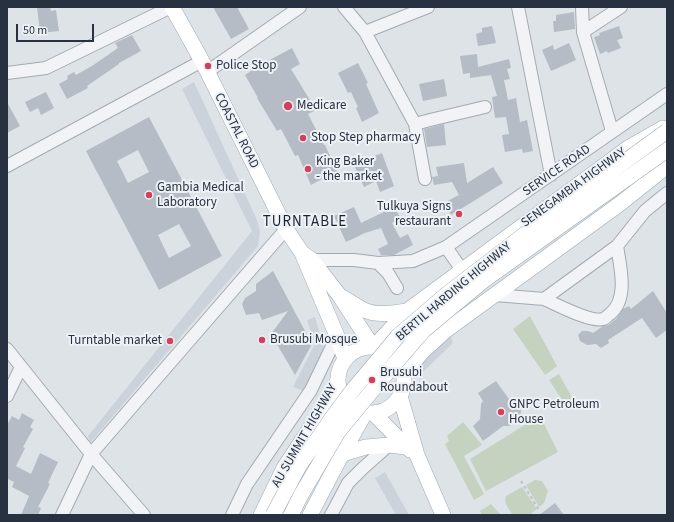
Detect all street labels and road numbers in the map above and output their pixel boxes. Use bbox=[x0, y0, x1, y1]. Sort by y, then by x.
street label: COASTAL ROAD bbox=[210, 91, 262, 171]
street label: SERVICE ROAD bbox=[520, 142, 594, 200]
street label: SENEGAMBIA HIGHWAY bbox=[518, 145, 630, 231]
street label: BERTIL HARDING HIGHWAY bbox=[393, 239, 515, 345]
street label: AU SUMMIT HIGHWAY bbox=[269, 382, 341, 490]

